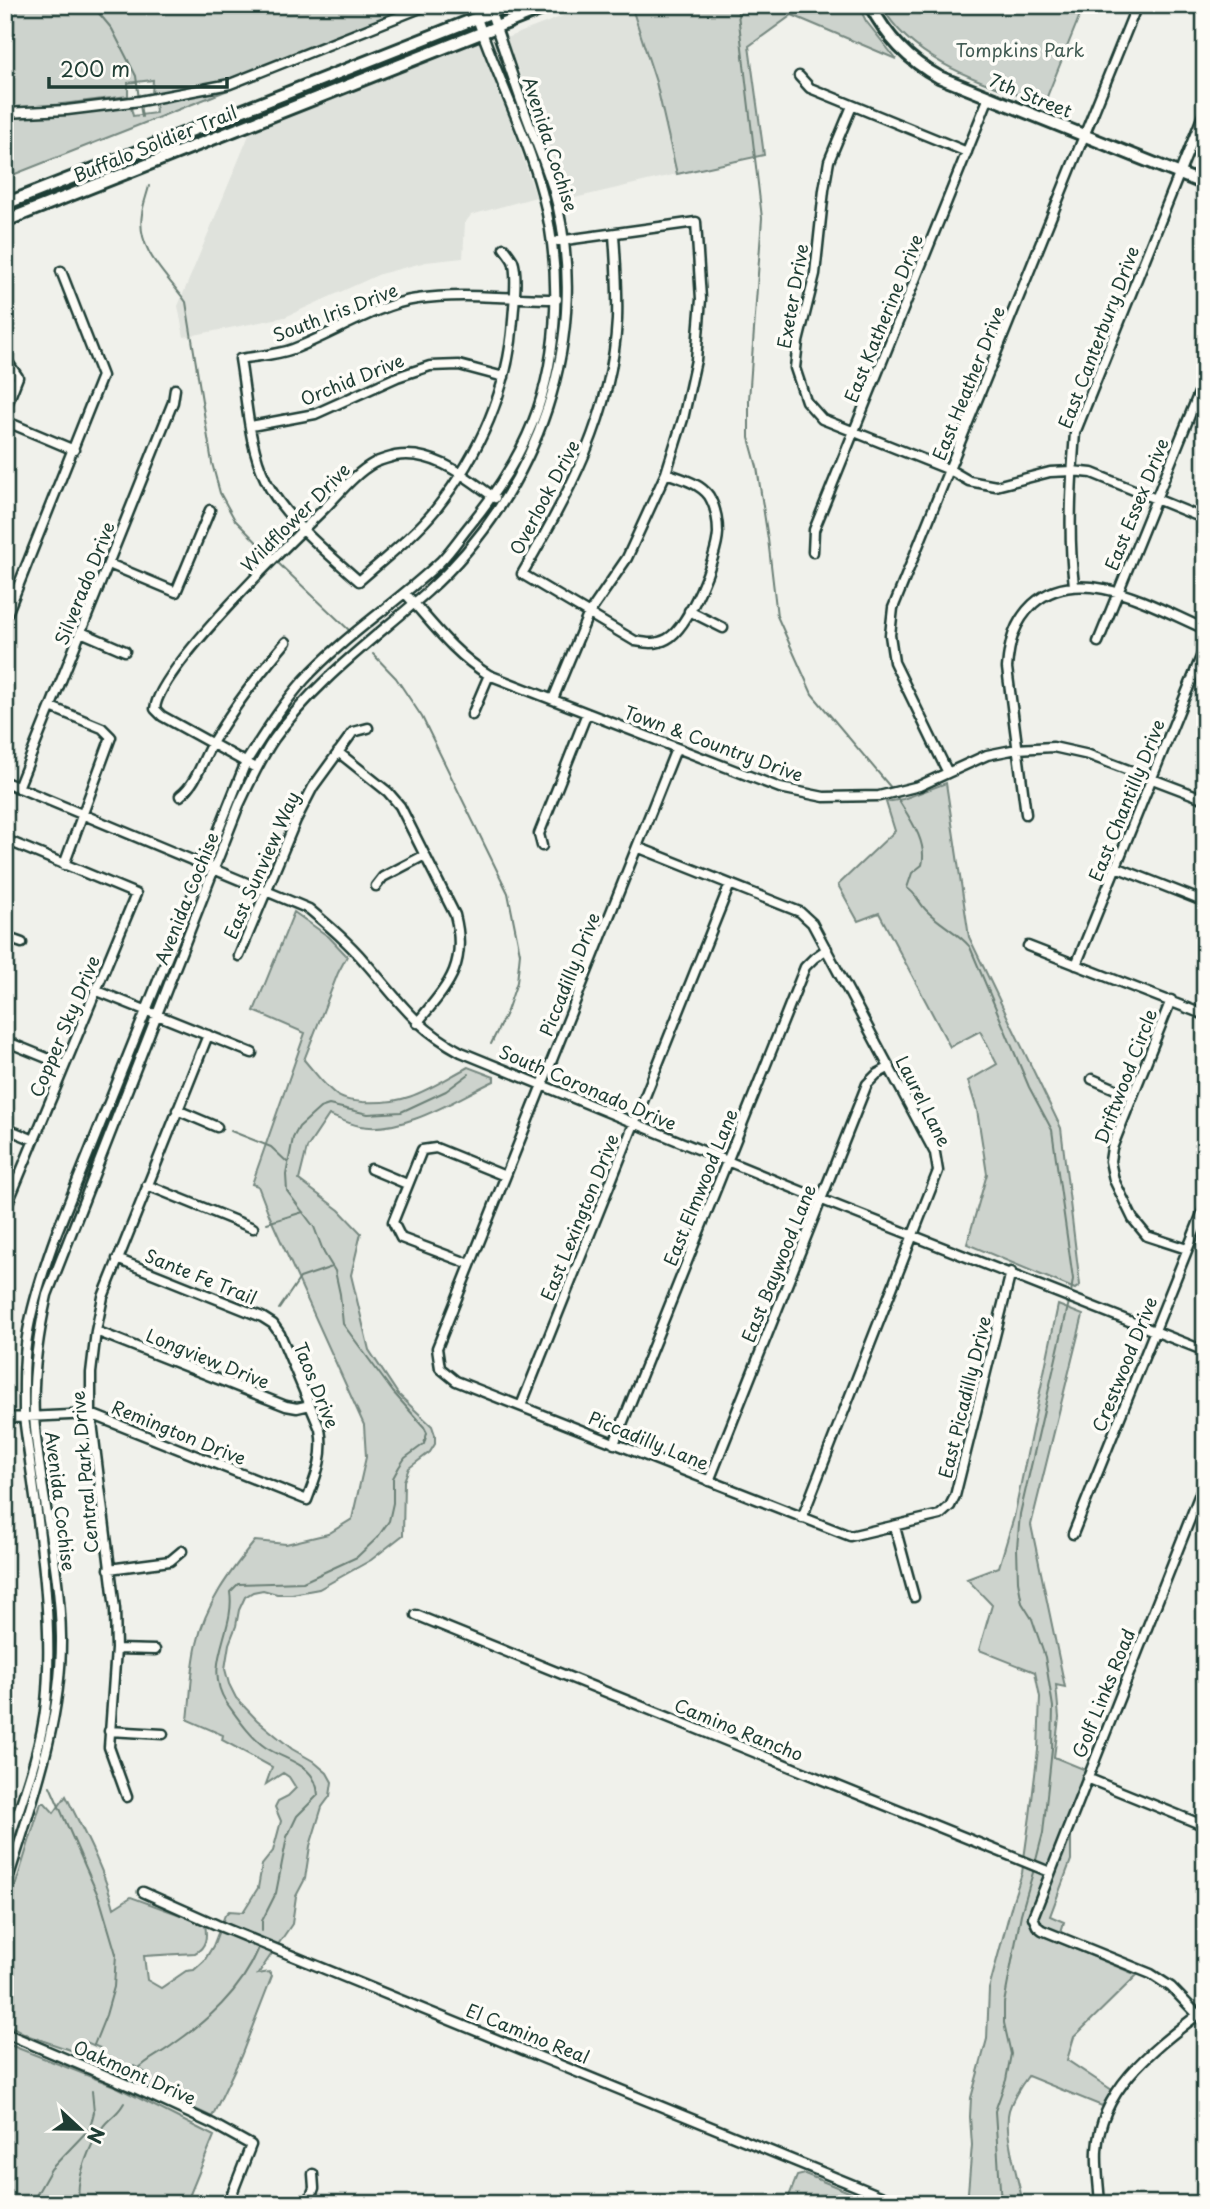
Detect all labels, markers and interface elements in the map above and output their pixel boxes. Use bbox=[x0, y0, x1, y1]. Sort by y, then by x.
park label: Tompkins Park bbox=[956, 36, 1084, 63]
scale bar bbox=[49, 46, 228, 90]
text: 200 m bbox=[60, 52, 130, 84]
street label: 7th Street bbox=[985, 66, 1077, 124]
street label: Avenida Cochise bbox=[516, 73, 586, 215]
street label: Buffalo Soldier Trail bbox=[69, 98, 241, 188]
street label: East Katherine Drive bbox=[837, 230, 929, 406]
street label: Exeter Drive bbox=[769, 241, 815, 351]
street label: East Canterbury Drive bbox=[1051, 242, 1145, 432]
street label: South Iris Drive bbox=[269, 276, 401, 348]
street label: East Heather Drive bbox=[925, 302, 1011, 464]
street label: Orchid Drive bbox=[296, 346, 408, 412]
street label: East Essex Drive bbox=[1097, 434, 1175, 574]
street label: Overlook Drive bbox=[502, 435, 586, 559]
street label: Wildflower Drive bbox=[234, 456, 356, 578]
street label: Silverado Drive bbox=[47, 517, 121, 649]
street label: Town & Country Drive bbox=[621, 698, 807, 788]
street label: East Chantilly Drive bbox=[1081, 715, 1171, 885]
street label: East Sunview Way bbox=[216, 787, 306, 943]
street label: Avenida Cochise bbox=[147, 828, 225, 968]
street label: Piccadilly Drive bbox=[532, 908, 606, 1040]
street label: Copper Sky Drive bbox=[22, 951, 106, 1101]
street label: Driftwood Circle bbox=[1087, 1005, 1163, 1147]
street label: South Coronado Drive bbox=[495, 1037, 681, 1137]
street label: Laurel Lane bbox=[889, 1051, 959, 1151]
street label: East Elmwood Lane bbox=[656, 1104, 744, 1270]
street label: East Lexington Drive bbox=[533, 1129, 625, 1305]
street label: East Baywood Lane bbox=[734, 1180, 822, 1346]
street label: Sante Fe Trail bbox=[141, 1241, 261, 1311]
street label: Crestwood Drive bbox=[1085, 1292, 1163, 1436]
street label: East Picadilly Drive bbox=[931, 1313, 997, 1481]
street label: Longview Drive bbox=[142, 1321, 274, 1395]
street label: Taos Drive bbox=[287, 1338, 347, 1432]
street label: Central Park Drive bbox=[63, 1389, 105, 1554]
street label: Remington Drive bbox=[108, 1393, 250, 1471]
street label: Piccadilly Lane bbox=[585, 1404, 713, 1476]
street label: Avenida Cochise bbox=[39, 1430, 83, 1572]
street label: Golf Links Road bbox=[1065, 1624, 1141, 1762]
street label: Camino Rancho bbox=[670, 1691, 808, 1767]
street label: El Camino Real bbox=[462, 1996, 594, 2070]
street label: Oakmont Drive bbox=[69, 2033, 201, 2111]
north arrow bbox=[46, 2094, 116, 2164]
text: N bbox=[81, 2124, 112, 2148]

